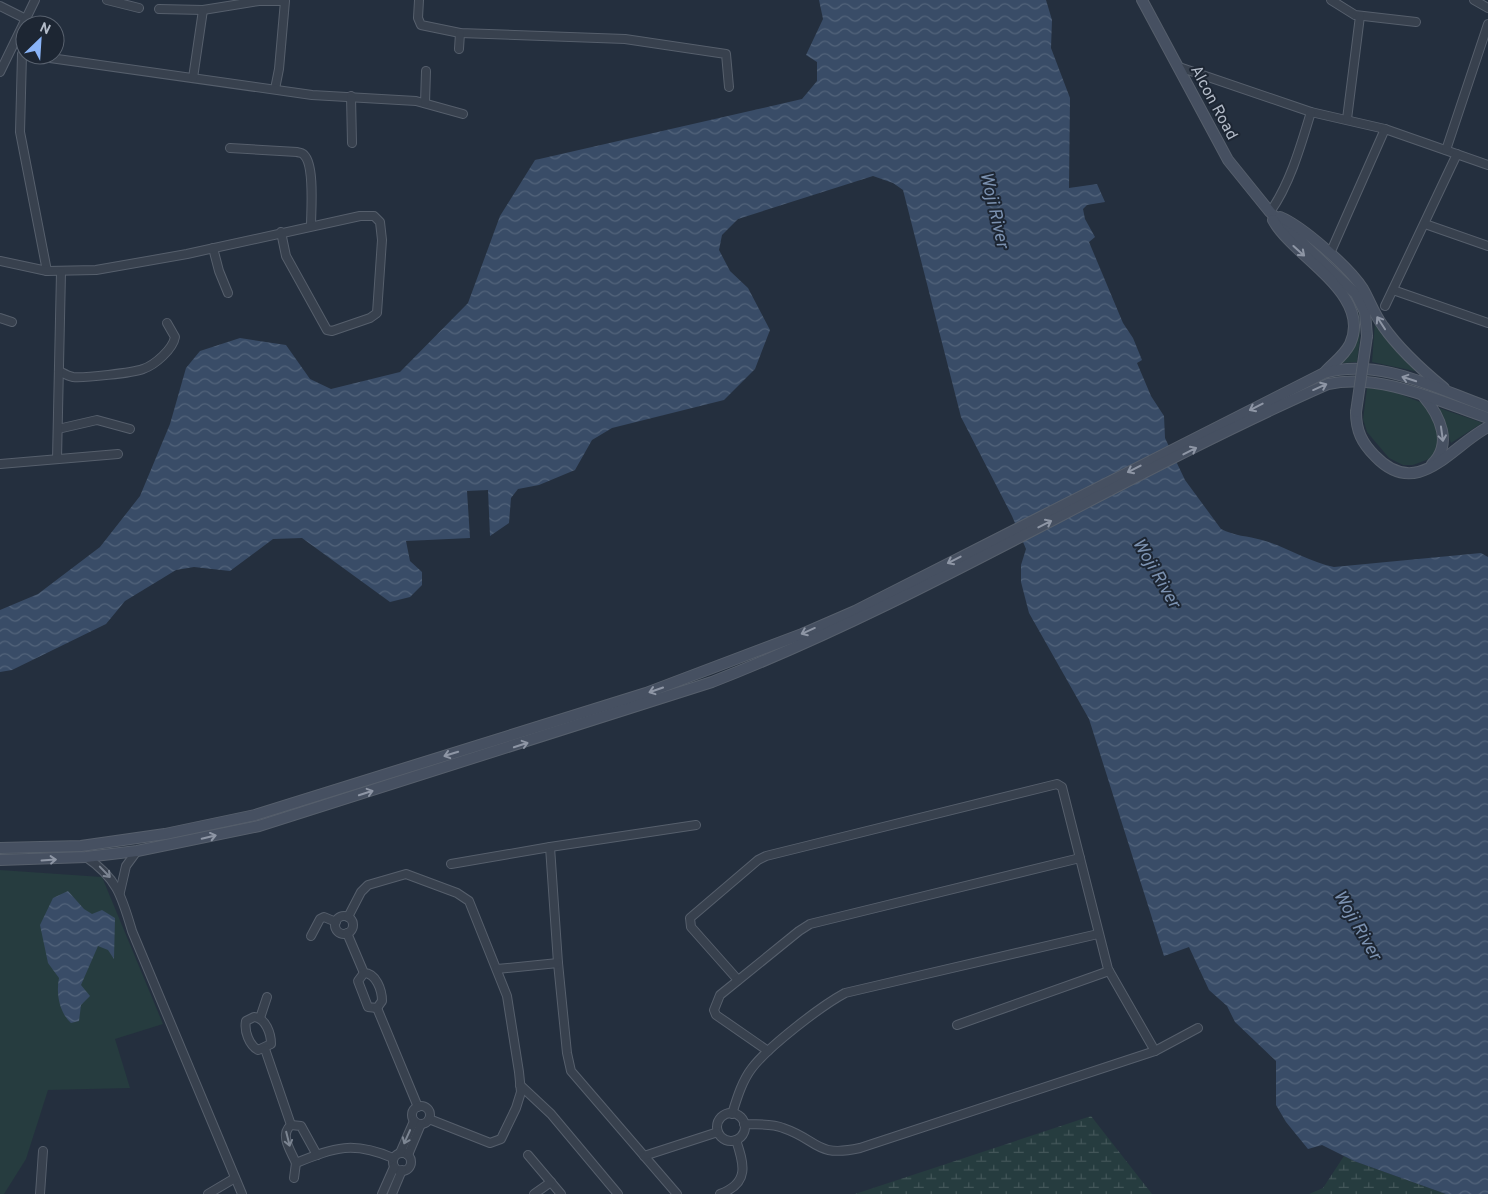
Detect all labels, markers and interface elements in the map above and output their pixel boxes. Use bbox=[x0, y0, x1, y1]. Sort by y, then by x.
north arrow bbox=[15, 15, 65, 65]
text: N bbox=[37, 20, 53, 39]
street label: Alcon Road bbox=[1185, 62, 1241, 144]
water label: Woji River bbox=[974, 170, 1014, 253]
one-way arrow bbox=[1292, 245, 1305, 257]
one-way arrow bbox=[1376, 316, 1386, 330]
one-way arrow bbox=[1401, 373, 1417, 383]
one-way arrow bbox=[1312, 382, 1327, 392]
one-way arrow bbox=[1249, 403, 1264, 412]
one-way arrow bbox=[1437, 426, 1447, 442]
one-way arrow bbox=[1183, 446, 1198, 456]
one-way arrow bbox=[1126, 464, 1141, 474]
one-way arrow bbox=[1037, 519, 1052, 528]
water label: Woji River bbox=[1126, 534, 1186, 615]
one-way arrow bbox=[947, 556, 962, 565]
one-way arrow bbox=[801, 627, 816, 637]
one-way arrow bbox=[648, 685, 664, 695]
one-way arrow bbox=[512, 739, 528, 749]
one-way arrow bbox=[444, 750, 460, 760]
one-way arrow bbox=[358, 788, 374, 798]
one-way arrow bbox=[201, 832, 217, 841]
one-way arrow bbox=[40, 855, 56, 864]
one-way arrow bbox=[99, 866, 111, 879]
water label: Woji River bbox=[1327, 886, 1387, 967]
one-way arrow bbox=[402, 1129, 412, 1144]
one-way arrow bbox=[284, 1131, 293, 1147]

